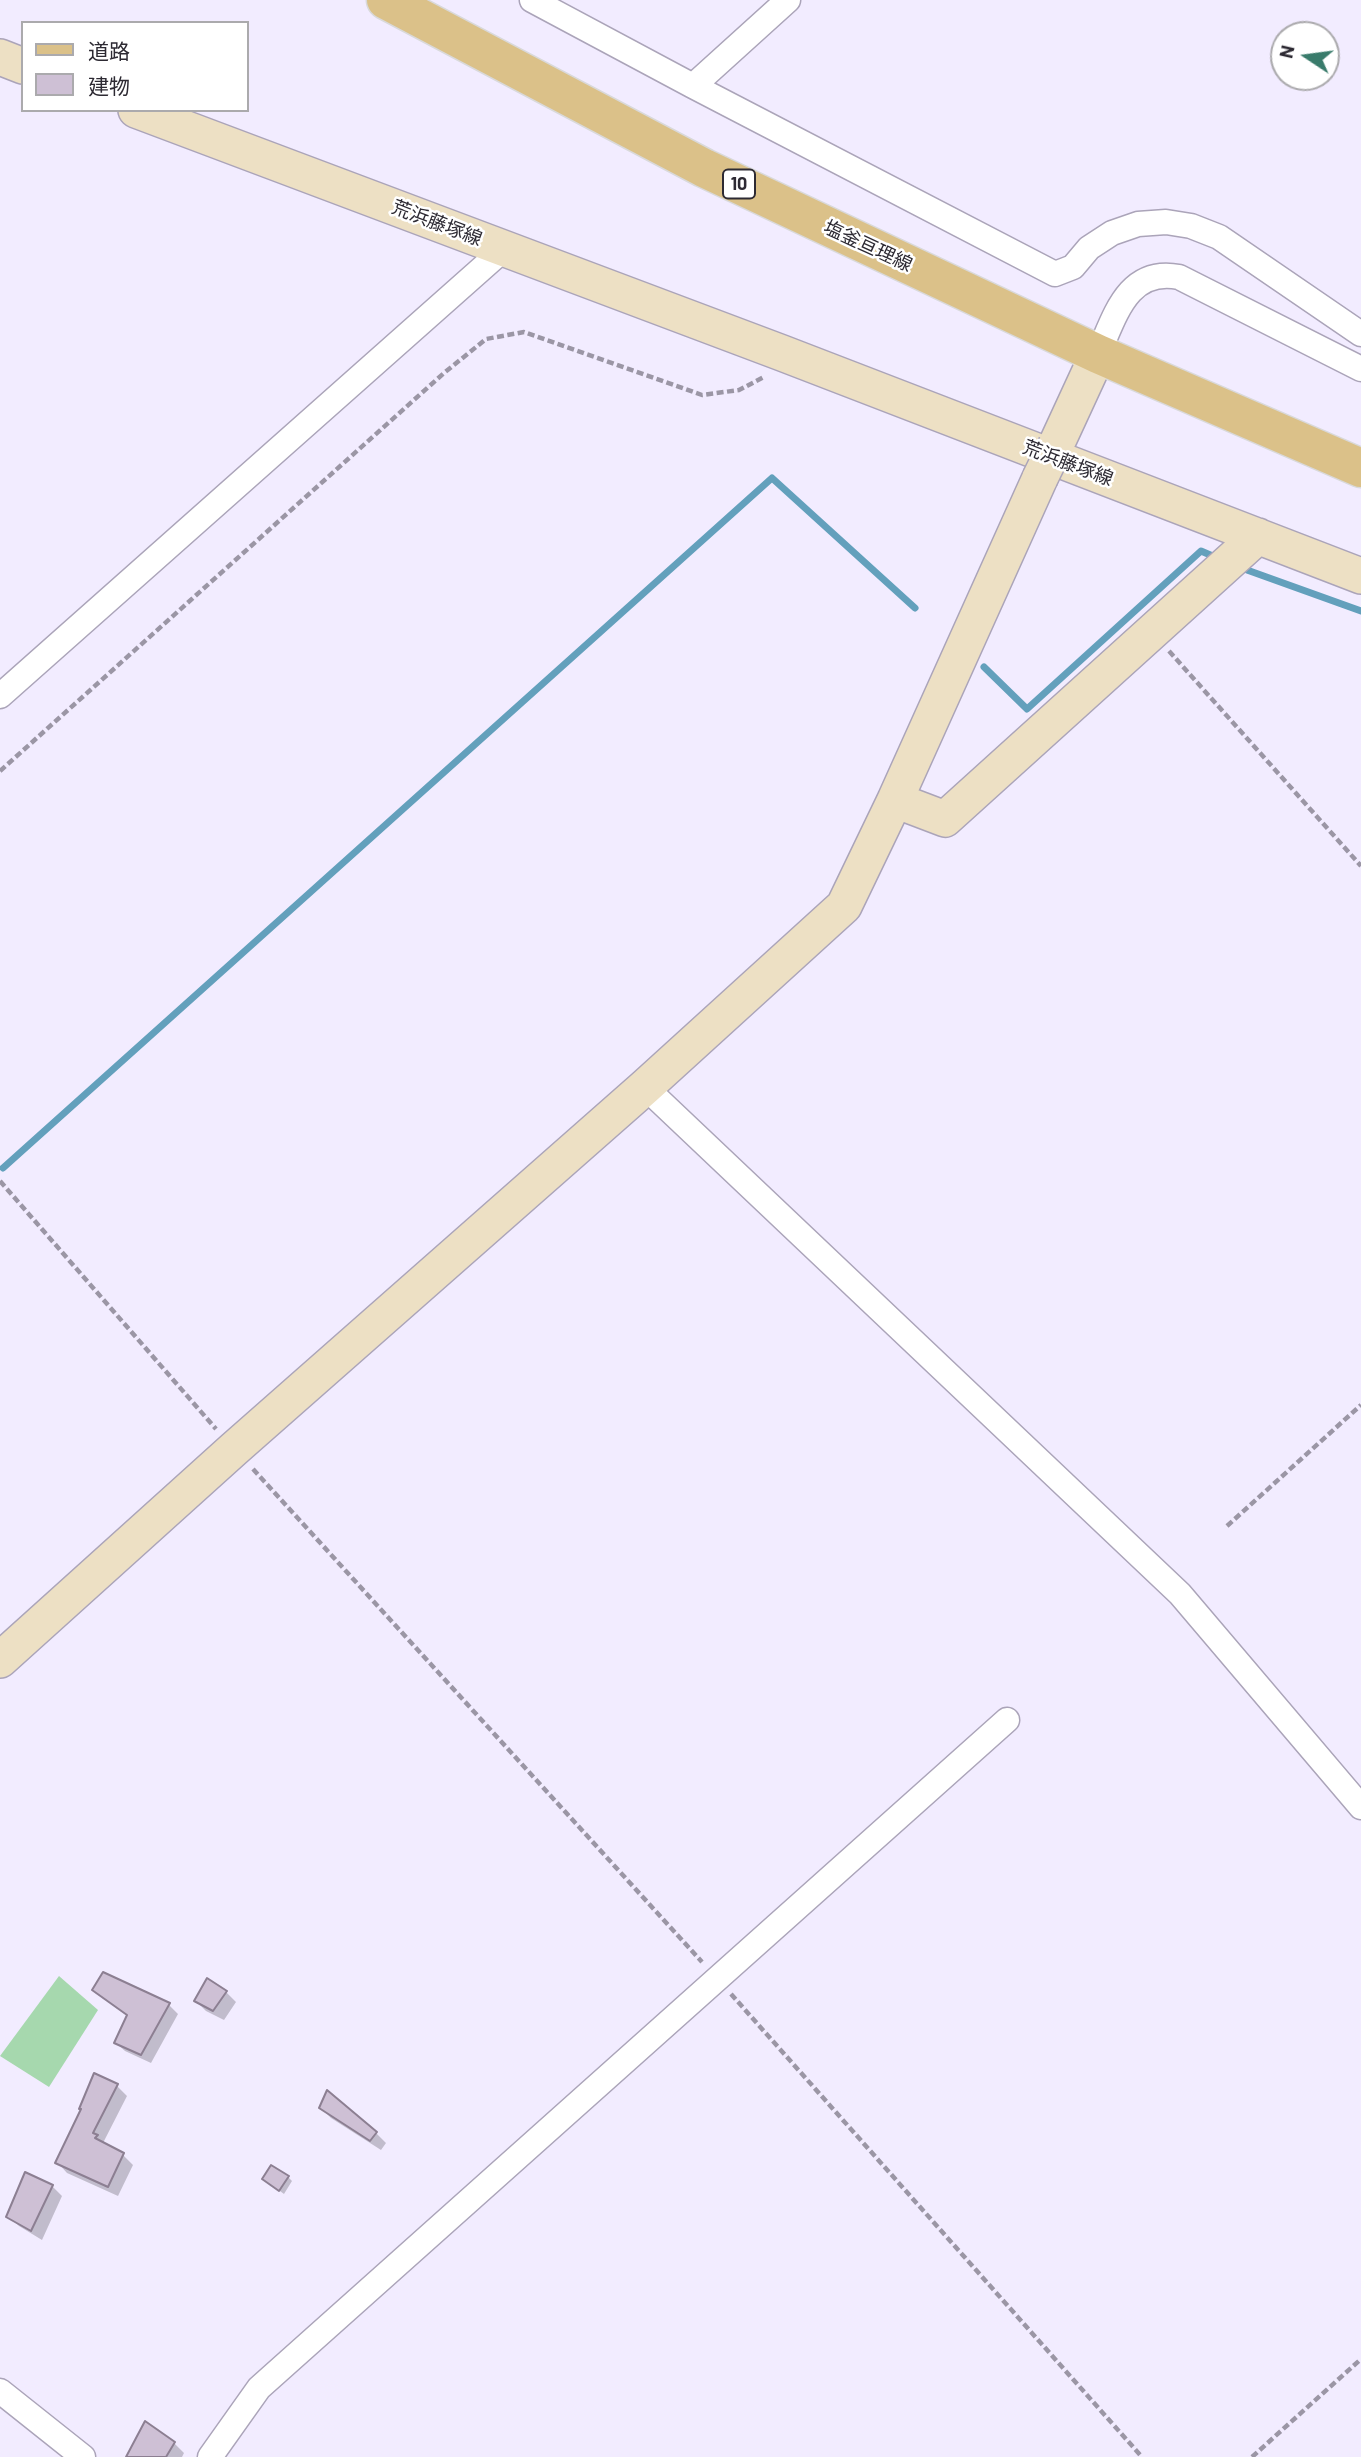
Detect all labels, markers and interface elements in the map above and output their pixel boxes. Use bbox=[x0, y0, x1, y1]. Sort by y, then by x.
legend bbox=[21, 21, 248, 112]
north arrow bbox=[1270, 21, 1340, 91]
text: 道路 bbox=[88, 38, 130, 63]
text: N bbox=[1273, 43, 1299, 60]
text: 建物 bbox=[88, 73, 130, 98]
road number: 10 bbox=[723, 169, 755, 198]
street label: 荒浜藤塚線 bbox=[389, 195, 485, 251]
street label: 塩釜亘理線 bbox=[820, 216, 916, 276]
street label: 荒浜藤塚線 bbox=[1020, 435, 1116, 491]

